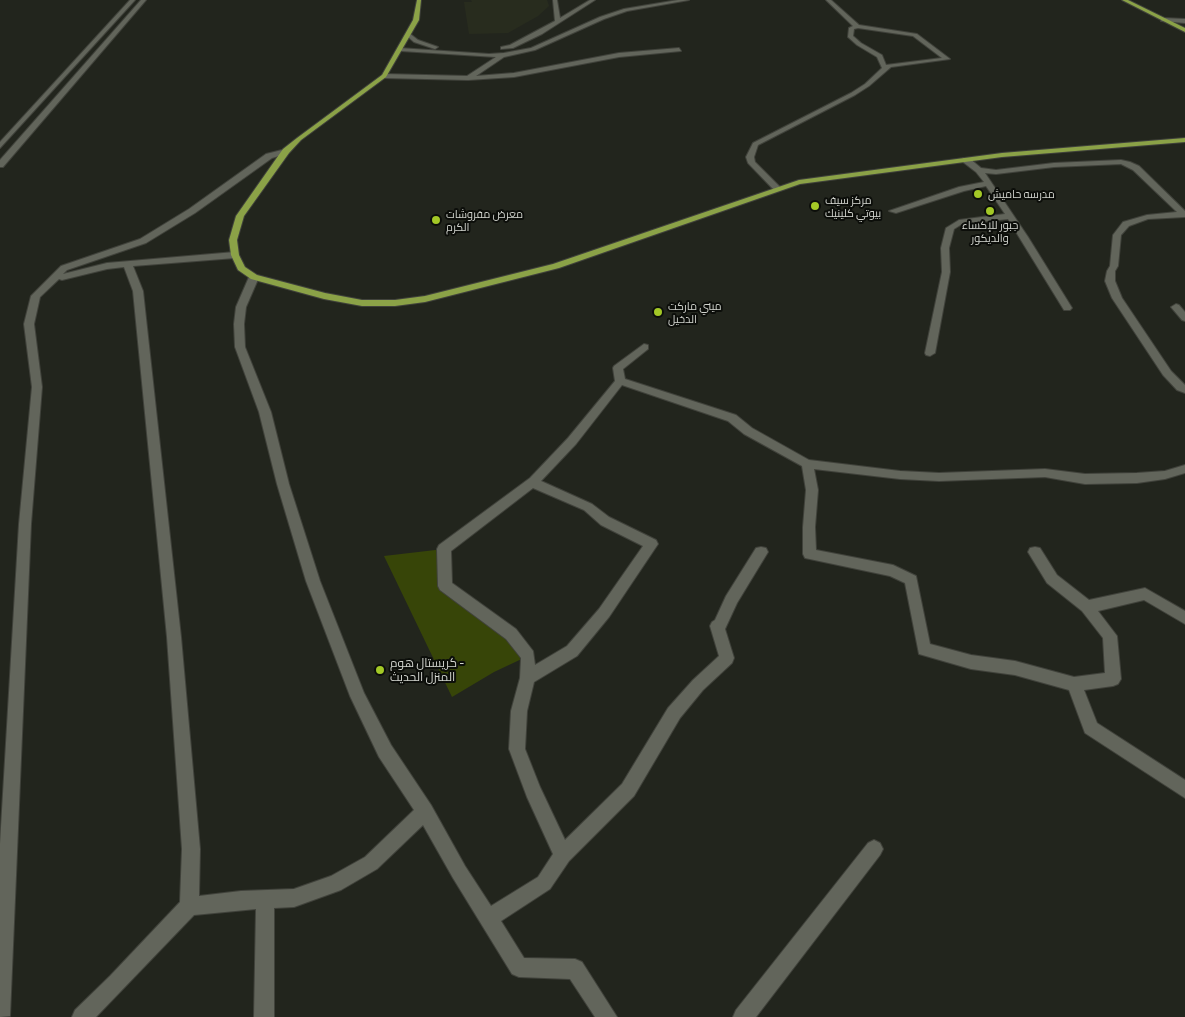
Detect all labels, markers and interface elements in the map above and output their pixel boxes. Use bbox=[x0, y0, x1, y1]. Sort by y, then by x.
place label: مدرسه حاميش bbox=[988, 187, 1055, 201]
marker: مدرسه حاميش bbox=[972, 188, 984, 200]
place label: مركز سيف بيوتي كلينيك bbox=[825, 193, 881, 219]
marker: مركز سيف بيوتي كلينيك bbox=[809, 200, 821, 212]
marker: جبور للإكساء والديكور bbox=[984, 205, 996, 217]
place label: معرض مفروشات الكرم bbox=[446, 207, 523, 233]
marker: معرض مفروشات الكرم bbox=[430, 214, 442, 226]
place label: جبور للإكساء والديكور bbox=[962, 218, 1018, 244]
place label: ميني ماركت الدخيل bbox=[668, 299, 722, 325]
marker: ميني ماركت الدخيل bbox=[652, 306, 664, 318]
place label: كريستال هوم - المنزل الحديث bbox=[390, 656, 464, 684]
marker: كريستال هوم - المنزل الحديث bbox=[374, 664, 386, 676]

